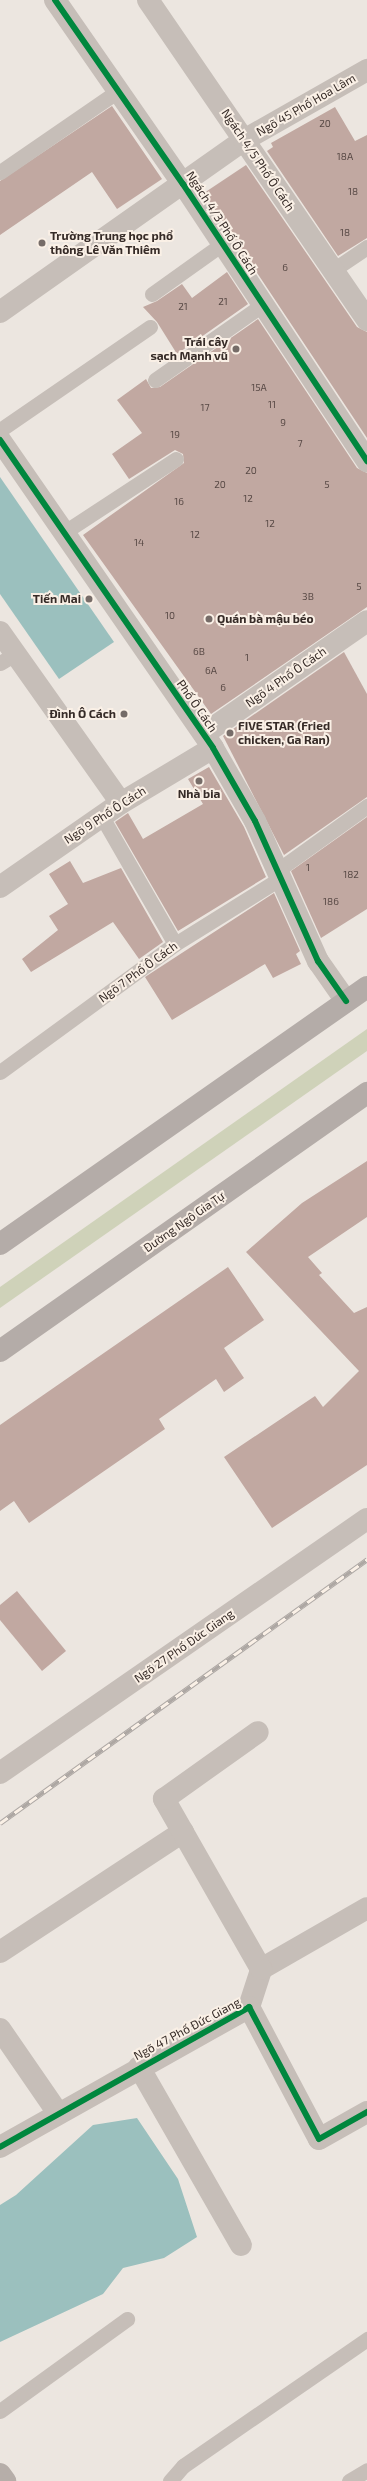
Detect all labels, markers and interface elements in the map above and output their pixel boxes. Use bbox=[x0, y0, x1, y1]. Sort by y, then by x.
street label: Ngõ 45 Phố Hoa Lâm bbox=[254, 71, 358, 139]
street label: Ngách 4/5 Phố Ô Cách bbox=[218, 106, 298, 214]
house number: 20 bbox=[319, 118, 331, 130]
house number: 18A bbox=[337, 151, 353, 163]
street label: Ngách 4/3 Phố Ô Cách bbox=[183, 168, 261, 278]
house number: 18 bbox=[348, 186, 358, 198]
house number: 18 bbox=[340, 227, 350, 239]
place label: Trường Trung học phổ thông Lê Văn Thiêm bbox=[50, 229, 173, 257]
marker: Trường Trung học phổ thông Lê Văn Thiêm bbox=[37, 238, 47, 248]
house number: 6 bbox=[282, 262, 288, 274]
house number: 21 bbox=[218, 296, 228, 308]
house number: 21 bbox=[178, 301, 188, 313]
place label: Trái cây sạch Mạnh vũ bbox=[150, 335, 228, 363]
marker: Trái cây sạch Mạnh vũ bbox=[231, 344, 241, 354]
house number: 15A bbox=[251, 382, 267, 394]
house number: 11 bbox=[268, 399, 276, 411]
house number: 17 bbox=[200, 402, 210, 414]
house number: 9 bbox=[280, 417, 286, 429]
house number: 19 bbox=[170, 429, 180, 441]
house number: 7 bbox=[297, 438, 303, 450]
house number: 20 bbox=[245, 465, 257, 477]
house number: 20 bbox=[214, 479, 226, 491]
house number: 5 bbox=[324, 479, 330, 491]
house number: 12 bbox=[243, 493, 253, 505]
house number: 16 bbox=[174, 496, 184, 508]
house number: 12 bbox=[265, 518, 275, 530]
house number: 12 bbox=[190, 529, 200, 541]
house number: 14 bbox=[134, 537, 144, 549]
house number: 5 bbox=[356, 581, 362, 593]
house number: 3B bbox=[302, 591, 314, 603]
place label: Tiến Mai bbox=[33, 592, 81, 606]
marker: Tiến Mai bbox=[84, 594, 94, 604]
house number: 10 bbox=[165, 610, 175, 622]
place label: Quán bà mậu béo bbox=[217, 612, 314, 626]
marker: Quán bà mậu béo bbox=[204, 614, 214, 624]
street label: Ngõ 4 Phố Ô Cách bbox=[243, 644, 329, 710]
house number: 6B bbox=[193, 646, 205, 658]
house number: 1 bbox=[245, 652, 249, 664]
house number: 6A bbox=[205, 665, 217, 677]
street label: Phố Ô Cách bbox=[174, 677, 220, 735]
house number: 6 bbox=[220, 682, 226, 694]
place label: Đình Ô Cách bbox=[49, 707, 116, 721]
marker: Đình Ô Cách bbox=[119, 709, 129, 719]
place label: FIVE STAR (Fried chicken, Ga Ran) bbox=[238, 719, 330, 747]
marker: FIVE STAR (Fried chicken, Ga Ran) bbox=[225, 728, 235, 738]
marker: Nhà bia bbox=[194, 776, 204, 786]
street label: Ngõ 9 Phố Ô Cách bbox=[61, 783, 149, 847]
place label: Nhà bia bbox=[178, 787, 220, 801]
house number: 1 bbox=[306, 862, 310, 874]
house number: 182 bbox=[343, 869, 359, 881]
house number: 186 bbox=[323, 896, 339, 908]
street label: Ngõ 7 Phố Ô Cách bbox=[96, 939, 180, 1005]
street label: Đường Ngô Gia Tự bbox=[141, 1189, 227, 1255]
street label: Ngõ 27 Phố Đức Giang bbox=[131, 1606, 237, 1686]
street label: Ngõ 47 Phố Đức Giang bbox=[131, 1995, 243, 2063]

